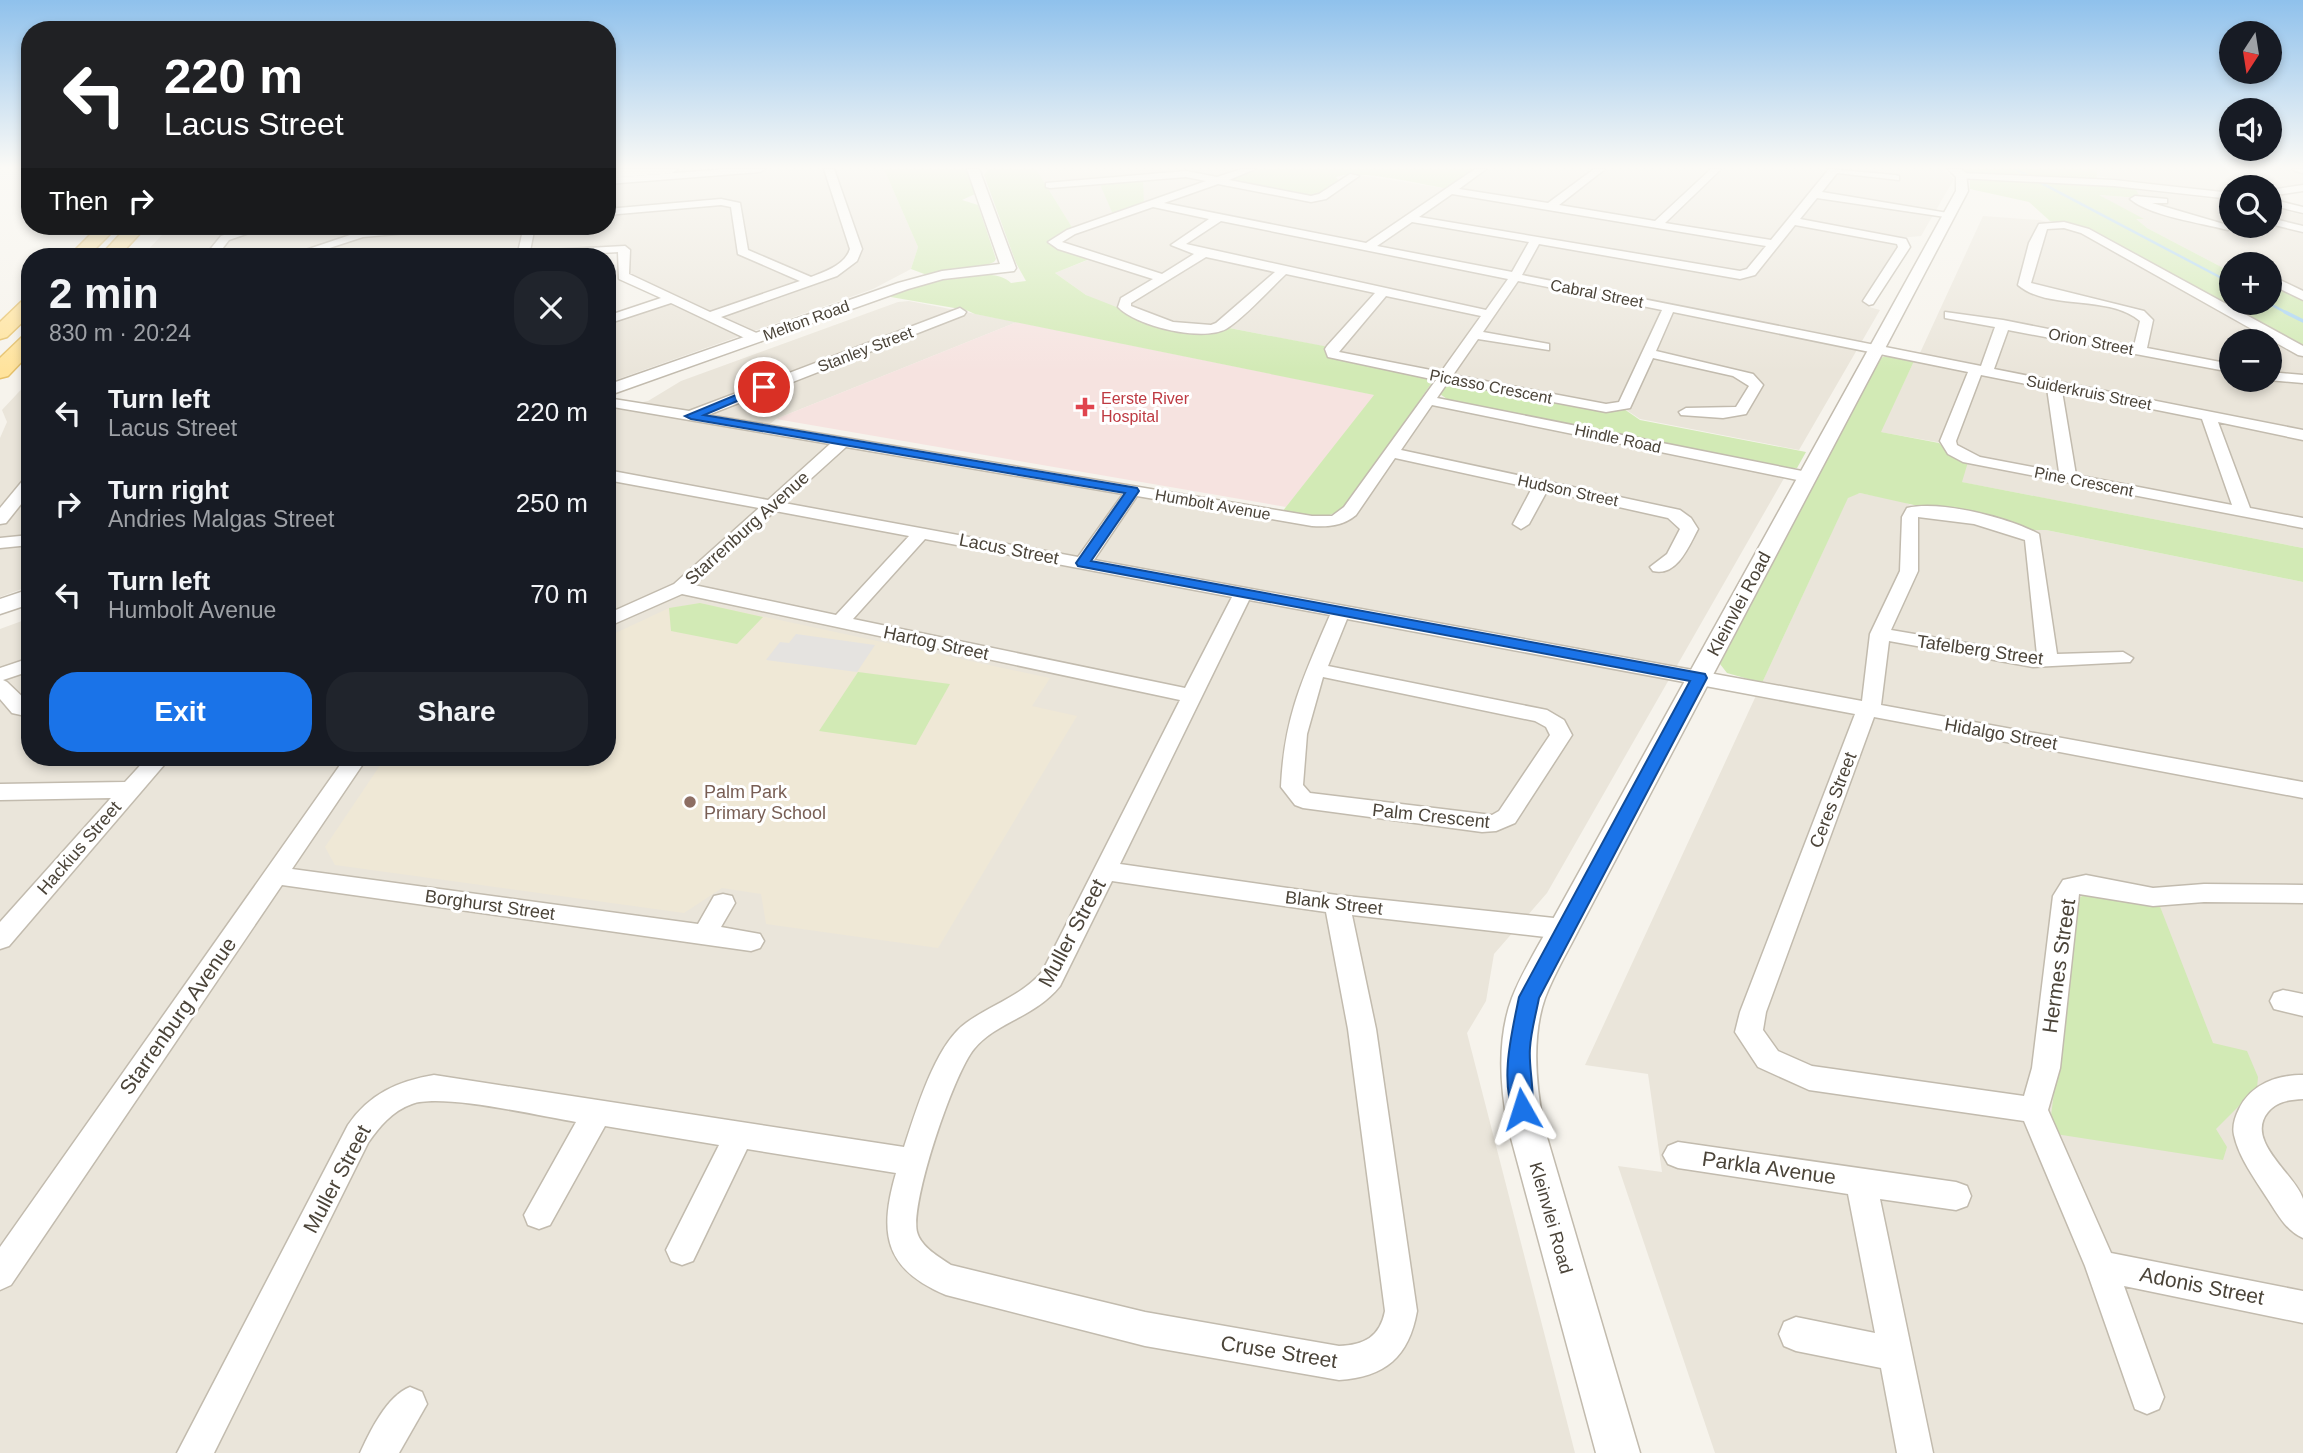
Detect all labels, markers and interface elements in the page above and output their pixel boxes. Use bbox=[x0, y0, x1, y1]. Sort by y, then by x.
north arrow bbox=[2219, 21, 2282, 84]
map controls bbox=[2219, 21, 2282, 392]
icon: left bbox=[49, 49, 140, 140]
text: 220 m bbox=[164, 49, 303, 103]
button: sound bbox=[2219, 98, 2282, 161]
text: Lacus Street bbox=[164, 106, 344, 142]
button: search bbox=[2219, 175, 2282, 238]
icon: right bbox=[122, 182, 160, 220]
text: Then bbox=[49, 186, 108, 216]
button: + bbox=[2219, 252, 2282, 315]
text: 2 min bbox=[49, 270, 159, 317]
button: close bbox=[514, 271, 588, 345]
street label: Cabral Street bbox=[1549, 276, 1645, 311]
street label: Melton Road bbox=[761, 297, 852, 344]
text: 830 m · 20:24 bbox=[49, 320, 191, 346]
street label: Stanley Street bbox=[815, 323, 916, 375]
street label: Orion Street bbox=[2047, 325, 2135, 358]
button: − bbox=[2219, 329, 2282, 392]
pin bbox=[734, 357, 794, 417]
street label: Picasso Crescent bbox=[1428, 366, 1554, 407]
icon: arrive bbox=[745, 368, 783, 406]
street label: Suiderkruis Street bbox=[2025, 372, 2153, 413]
text: Turn left bbox=[108, 384, 210, 414]
place label: Eerste River Hospital bbox=[1101, 390, 1190, 425]
icon: left bbox=[49, 394, 87, 432]
text: 220 m bbox=[516, 397, 588, 427]
marker: Eerste River Hospital bbox=[1075, 397, 1095, 417]
text: Lacus Street bbox=[108, 415, 237, 441]
street label: Hindle Road bbox=[1573, 421, 1663, 456]
street label: Pine Crescent bbox=[2033, 464, 2135, 500]
street label: Starrenburg Avenue bbox=[681, 467, 813, 589]
street label: Hudson Street bbox=[1516, 472, 1620, 510]
text: Turn right bbox=[108, 475, 229, 505]
icon: right bbox=[49, 485, 87, 523]
street label: Humbolt Avenue bbox=[1154, 486, 1272, 523]
text: 250 m bbox=[516, 488, 588, 518]
text: Andries Malgas Street bbox=[108, 506, 334, 532]
street label: Lacus Street bbox=[957, 530, 1061, 568]
street label: Kleinvlei Road bbox=[1703, 549, 1775, 659]
text: Turn left bbox=[108, 566, 210, 596]
icon: left bbox=[49, 576, 87, 614]
text: 70 m bbox=[530, 579, 588, 609]
text: Humbolt Avenue bbox=[108, 597, 276, 623]
street label: Hartog Street bbox=[882, 622, 990, 664]
street label: Tafelberg Street bbox=[1916, 631, 2044, 669]
button: Exit bbox=[49, 672, 312, 752]
button: Share bbox=[326, 672, 588, 752]
street label: Hidalgo Street bbox=[1943, 714, 2059, 754]
street label: Ceres Street bbox=[1806, 749, 1860, 851]
place label: Palm Park Primary School bbox=[704, 782, 826, 823]
marker: Palm Park Primary School bbox=[682, 794, 698, 810]
street label: Hackius Street bbox=[33, 797, 125, 899]
street label: Palm Crescent bbox=[1371, 800, 1491, 832]
street label: Muller Street bbox=[1033, 875, 1110, 991]
street label: Borghurst Street bbox=[424, 886, 556, 924]
street label: Blank Street bbox=[1284, 887, 1384, 919]
street label: Hermes Street bbox=[2038, 897, 2079, 1035]
street label: Starrenburg Avenue bbox=[115, 933, 240, 1099]
position arrow bbox=[1485, 1072, 1559, 1146]
street label: Muller Street bbox=[298, 1121, 375, 1237]
street label: Parkla Avenue bbox=[1701, 1147, 1838, 1188]
street label: Kleinvlei Road bbox=[1526, 1160, 1576, 1276]
street label: Adonis Street bbox=[2138, 1262, 2266, 1309]
street label: Cruse Street bbox=[1219, 1331, 1339, 1372]

